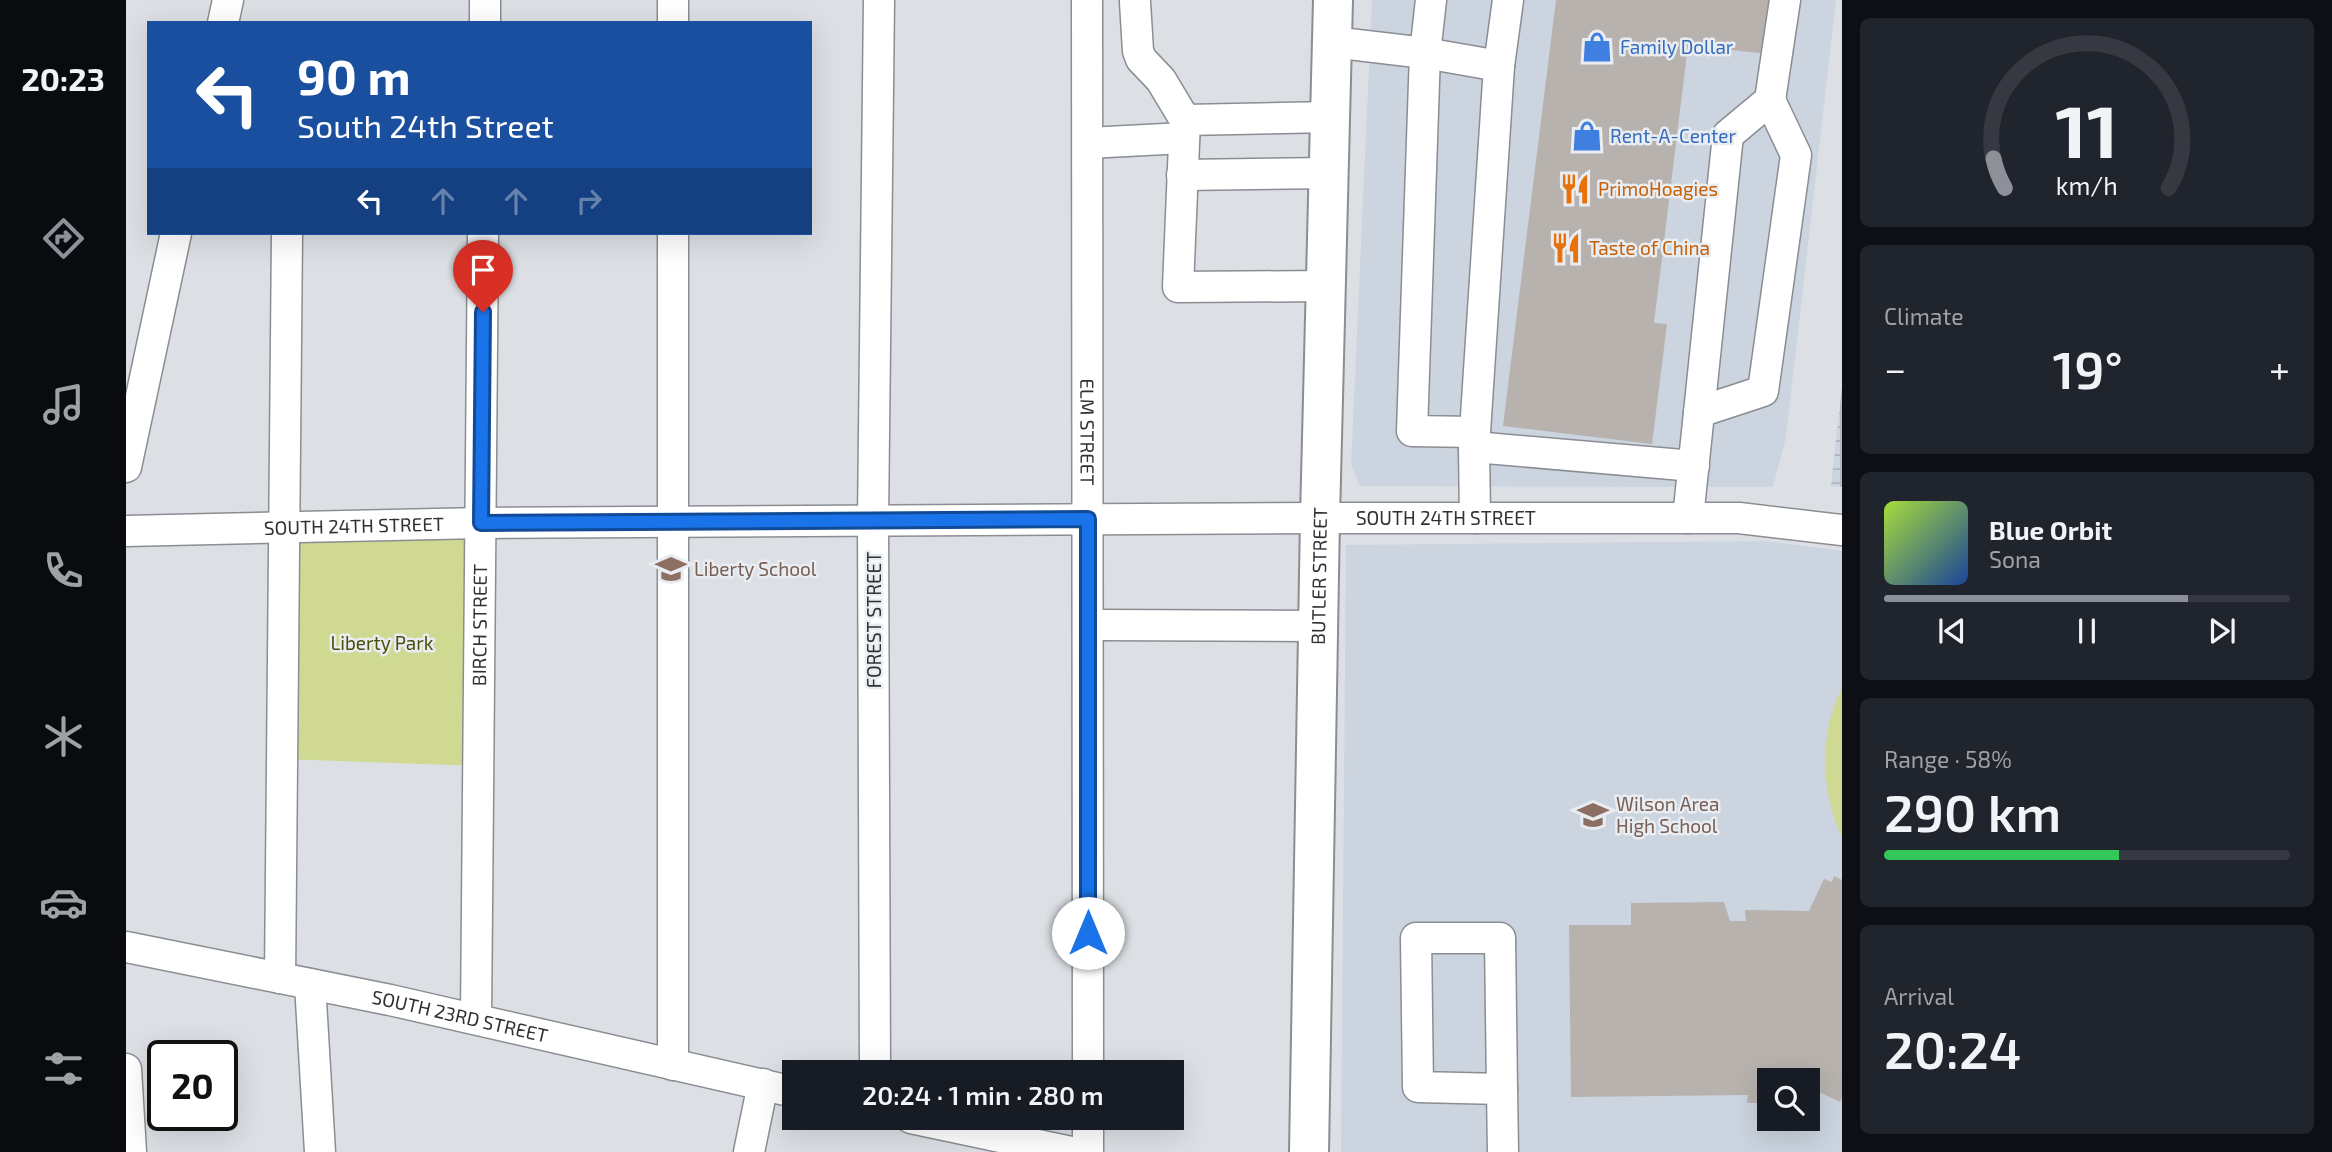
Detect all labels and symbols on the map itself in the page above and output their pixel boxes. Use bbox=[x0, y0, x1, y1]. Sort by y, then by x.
shop icon: Family Dollar bbox=[1580, 30, 1614, 64]
place label: Family Dollar bbox=[1620, 35, 1734, 58]
shop icon: Rent-A-Center bbox=[1570, 119, 1604, 153]
place label: Rent-A-Center bbox=[1610, 124, 1736, 147]
restaurant icon: PrimoHoagies bbox=[1558, 172, 1592, 206]
place label: PrimoHoagies bbox=[1598, 177, 1718, 200]
restaurant icon: Taste of China bbox=[1549, 231, 1583, 265]
place label: Taste of China bbox=[1589, 236, 1710, 259]
pin bbox=[453, 240, 513, 312]
street label: ELM STREET bbox=[1076, 378, 1099, 486]
street label: SOUTH 24TH STREET bbox=[1356, 506, 1536, 529]
street label: BUTLER STREET bbox=[1306, 507, 1331, 645]
street label: SOUTH 24TH STREET bbox=[264, 512, 444, 539]
school or university icon: Liberty School bbox=[654, 552, 688, 586]
street label: FOREST STREET bbox=[862, 552, 885, 688]
place label: Liberty School bbox=[694, 557, 817, 580]
street label: BIRCH STREET bbox=[467, 564, 491, 686]
park label: Liberty Park bbox=[330, 631, 434, 654]
place label: Wilson Area High School bbox=[1616, 792, 1719, 837]
school or university icon: Wilson Area High School bbox=[1576, 798, 1610, 832]
position arrow bbox=[1051, 896, 1125, 970]
street label: SOUTH 23RD STREET bbox=[370, 985, 550, 1047]
speed limit sign: 20 bbox=[147, 1040, 238, 1131]

